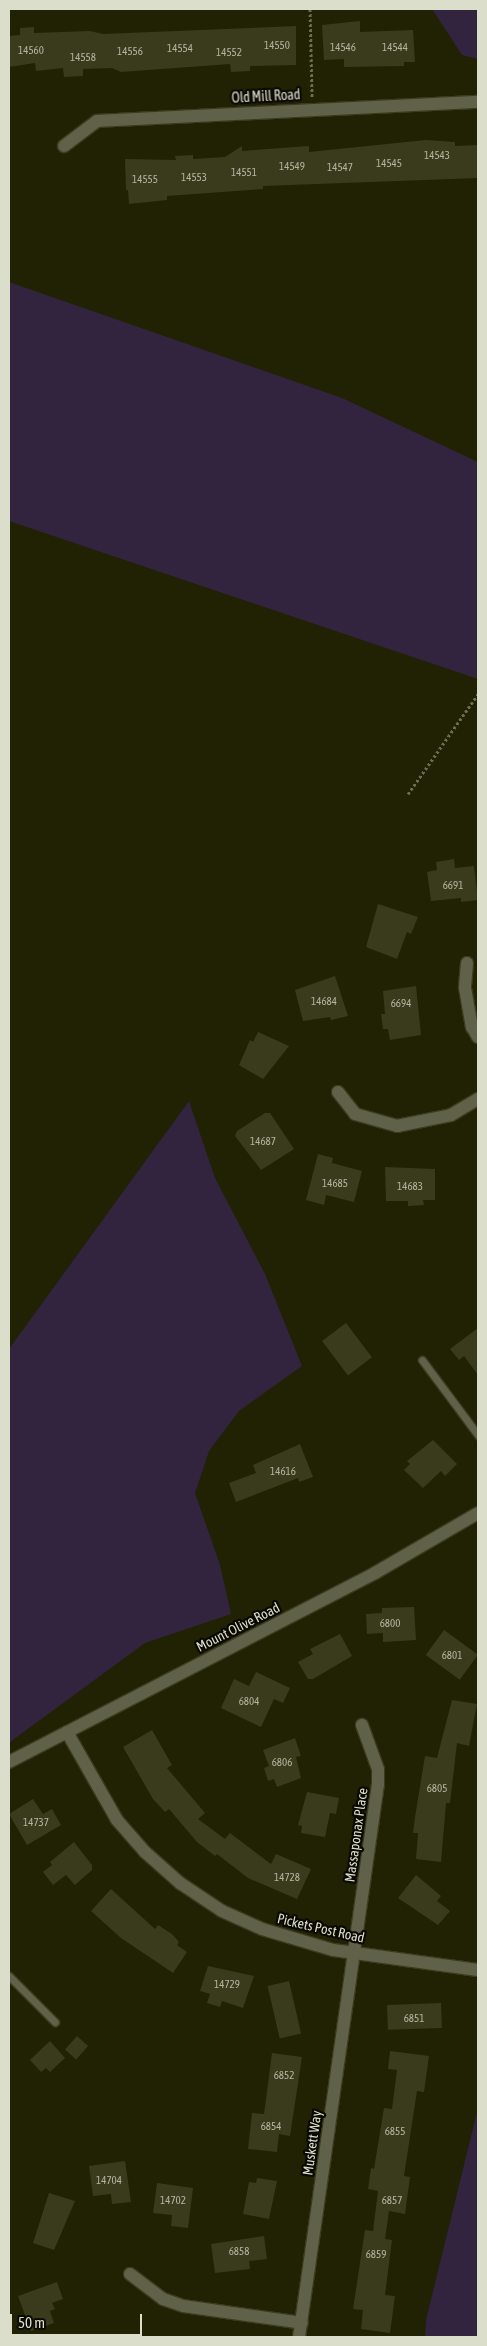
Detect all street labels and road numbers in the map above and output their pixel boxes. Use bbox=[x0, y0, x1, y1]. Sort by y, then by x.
street label: Old Mill Road bbox=[231, 86, 301, 106]
street label: Mount Olive Road bbox=[194, 1599, 282, 1655]
street label: Massaponax Place bbox=[341, 1787, 371, 1883]
street label: Pickets Post Road bbox=[276, 1910, 366, 1946]
street label: Muskett Way bbox=[299, 2109, 325, 2177]

